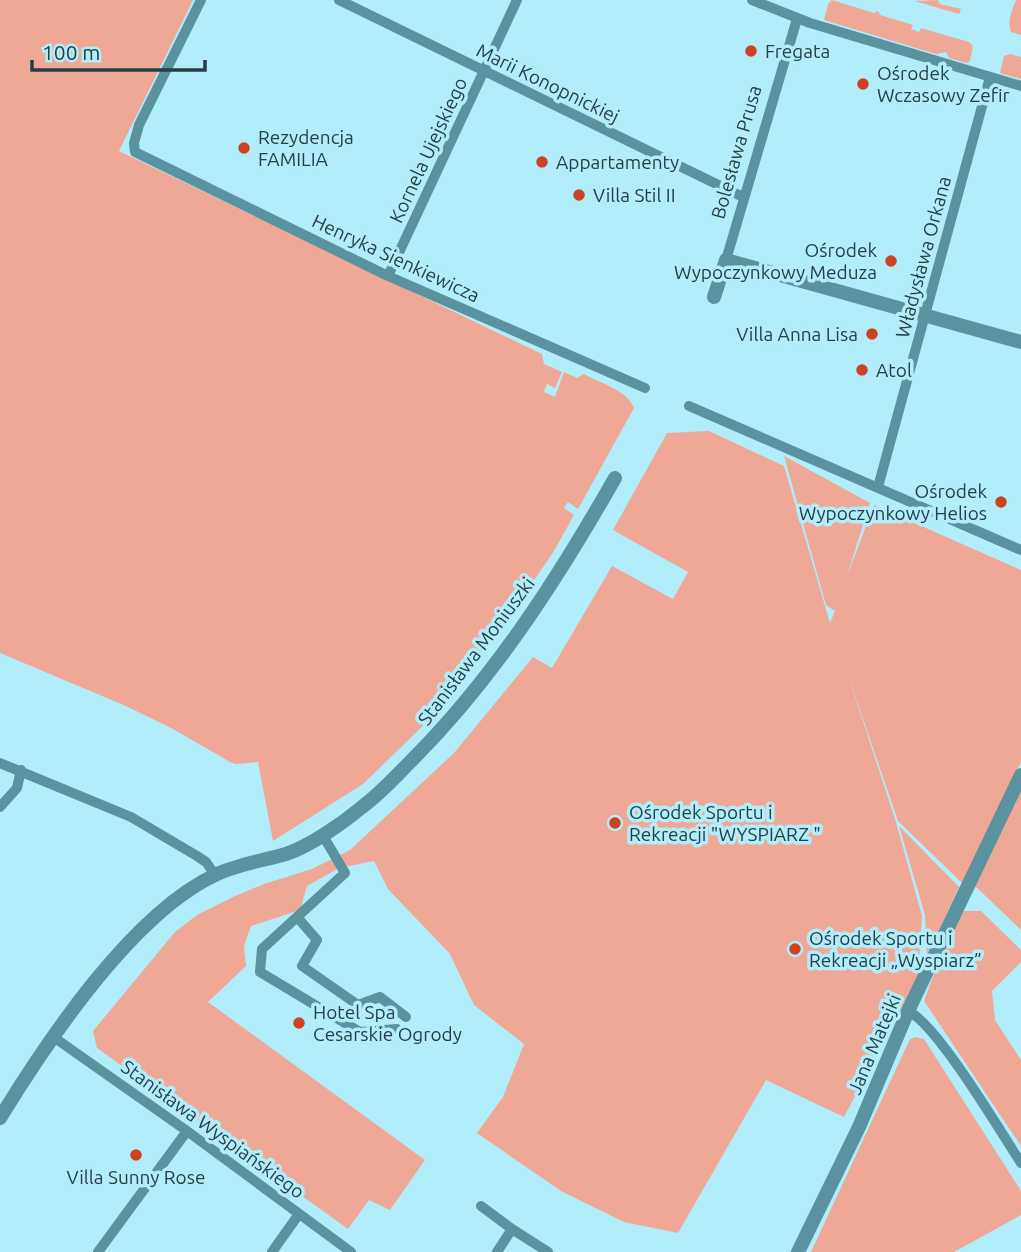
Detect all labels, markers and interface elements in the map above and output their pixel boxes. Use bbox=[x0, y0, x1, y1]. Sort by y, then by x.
scale bar bbox=[32, 28, 205, 72]
street label: Marii Konopnickiej bbox=[473, 39, 623, 127]
text: 100 m bbox=[42, 40, 100, 64]
place label: Fregata bbox=[765, 40, 830, 62]
marker: Fregata bbox=[743, 43, 759, 59]
place label: Ośrodek Wczasowy Zefir bbox=[877, 62, 1010, 106]
street label: Kornela Ujejskiego bbox=[385, 74, 471, 226]
marker: Ośrodek Wczasowy Zefir bbox=[855, 76, 871, 92]
street label: Bolesława Prusa bbox=[706, 83, 766, 221]
place label: Rezydencja FAMILIA bbox=[258, 126, 354, 170]
marker: Rezydencja FAMILIA bbox=[236, 140, 252, 156]
place label: Appartamenty bbox=[556, 151, 679, 173]
marker: Appartamenty bbox=[534, 154, 550, 170]
street label: Władysława Orkana bbox=[891, 174, 955, 340]
place label: Villa Stil II bbox=[593, 184, 676, 206]
marker: Villa Stil II bbox=[571, 187, 587, 203]
street label: Henryka Sienkiewicza bbox=[309, 210, 483, 306]
place label: Ośrodek Wypoczynkowy Meduza bbox=[674, 239, 877, 283]
marker: Ośrodek Wypoczynkowy Meduza bbox=[883, 253, 899, 269]
place label: Villa Anna Lisa bbox=[736, 323, 858, 345]
marker: Villa Anna Lisa bbox=[864, 326, 880, 342]
place label: Atol bbox=[876, 359, 912, 381]
marker: Atol bbox=[854, 362, 870, 378]
place label: Ośrodek Wypoczynkowy Helios bbox=[799, 480, 987, 524]
marker: Ośrodek Wypoczynkowy Helios bbox=[993, 494, 1009, 510]
street label: Stanisława Moniuszki bbox=[413, 573, 539, 729]
place label: Ośrodek Sportu i Rekreacji "WYSPIARZ " bbox=[629, 801, 821, 845]
marker: Ośrodek Sportu i Rekreacji "WYSPIARZ " bbox=[607, 815, 623, 831]
place label: Ośrodek Sportu i Rekreacji „Wyspiarz” bbox=[809, 927, 982, 971]
marker: Ośrodek Sportu i Rekreacji „Wyspiarz” bbox=[787, 941, 803, 957]
street label: Jana Matejki bbox=[843, 990, 905, 1098]
place label: Hotel Spa Cesarskie Ogrody bbox=[313, 1001, 462, 1045]
marker: Hotel Spa Cesarskie Ogrody bbox=[291, 1015, 307, 1031]
street label: Stanisława Wyspiańskiego bbox=[117, 1055, 309, 1203]
marker: Villa Sunny Rose bbox=[128, 1147, 144, 1163]
place label: Villa Sunny Rose bbox=[67, 1166, 205, 1188]

